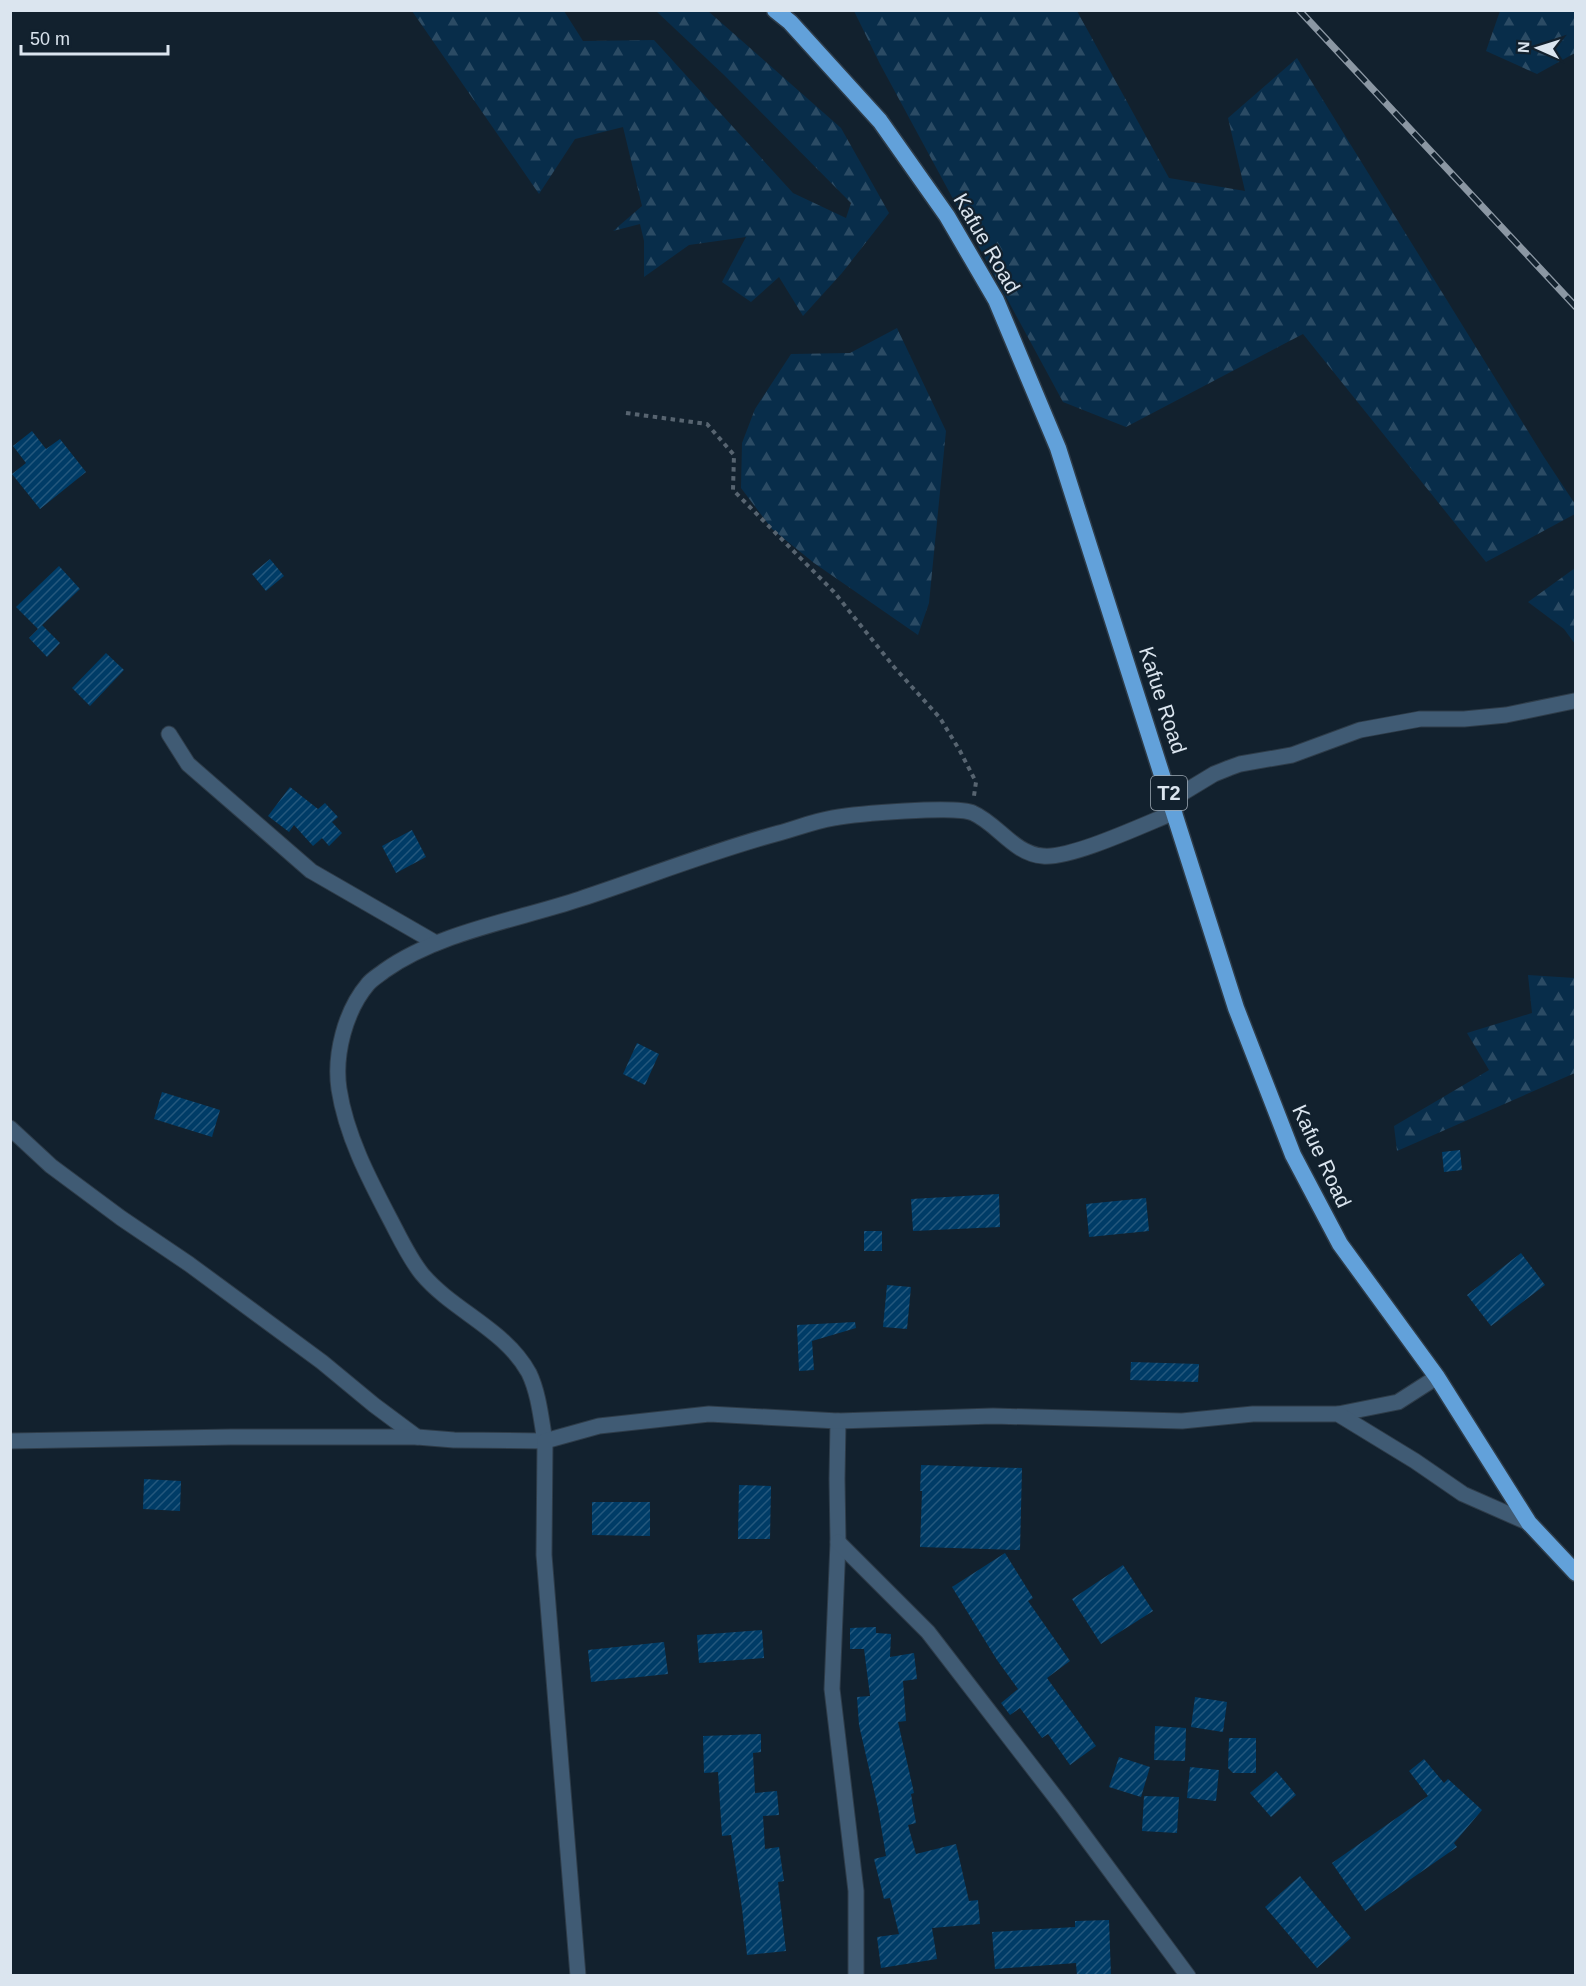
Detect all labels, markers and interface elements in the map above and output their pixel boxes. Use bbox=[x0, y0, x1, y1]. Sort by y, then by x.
scale bar bbox=[21, 18, 168, 56]
north arrow bbox=[1508, 18, 1568, 78]
text: 50 m bbox=[30, 29, 70, 49]
text: N bbox=[1515, 41, 1532, 53]
street label: Kafue Road bbox=[949, 189, 1025, 297]
street label: Kafue Road bbox=[1135, 644, 1191, 756]
road number: T2 bbox=[1151, 776, 1187, 810]
street label: Kafue Road bbox=[1288, 1101, 1356, 1211]

